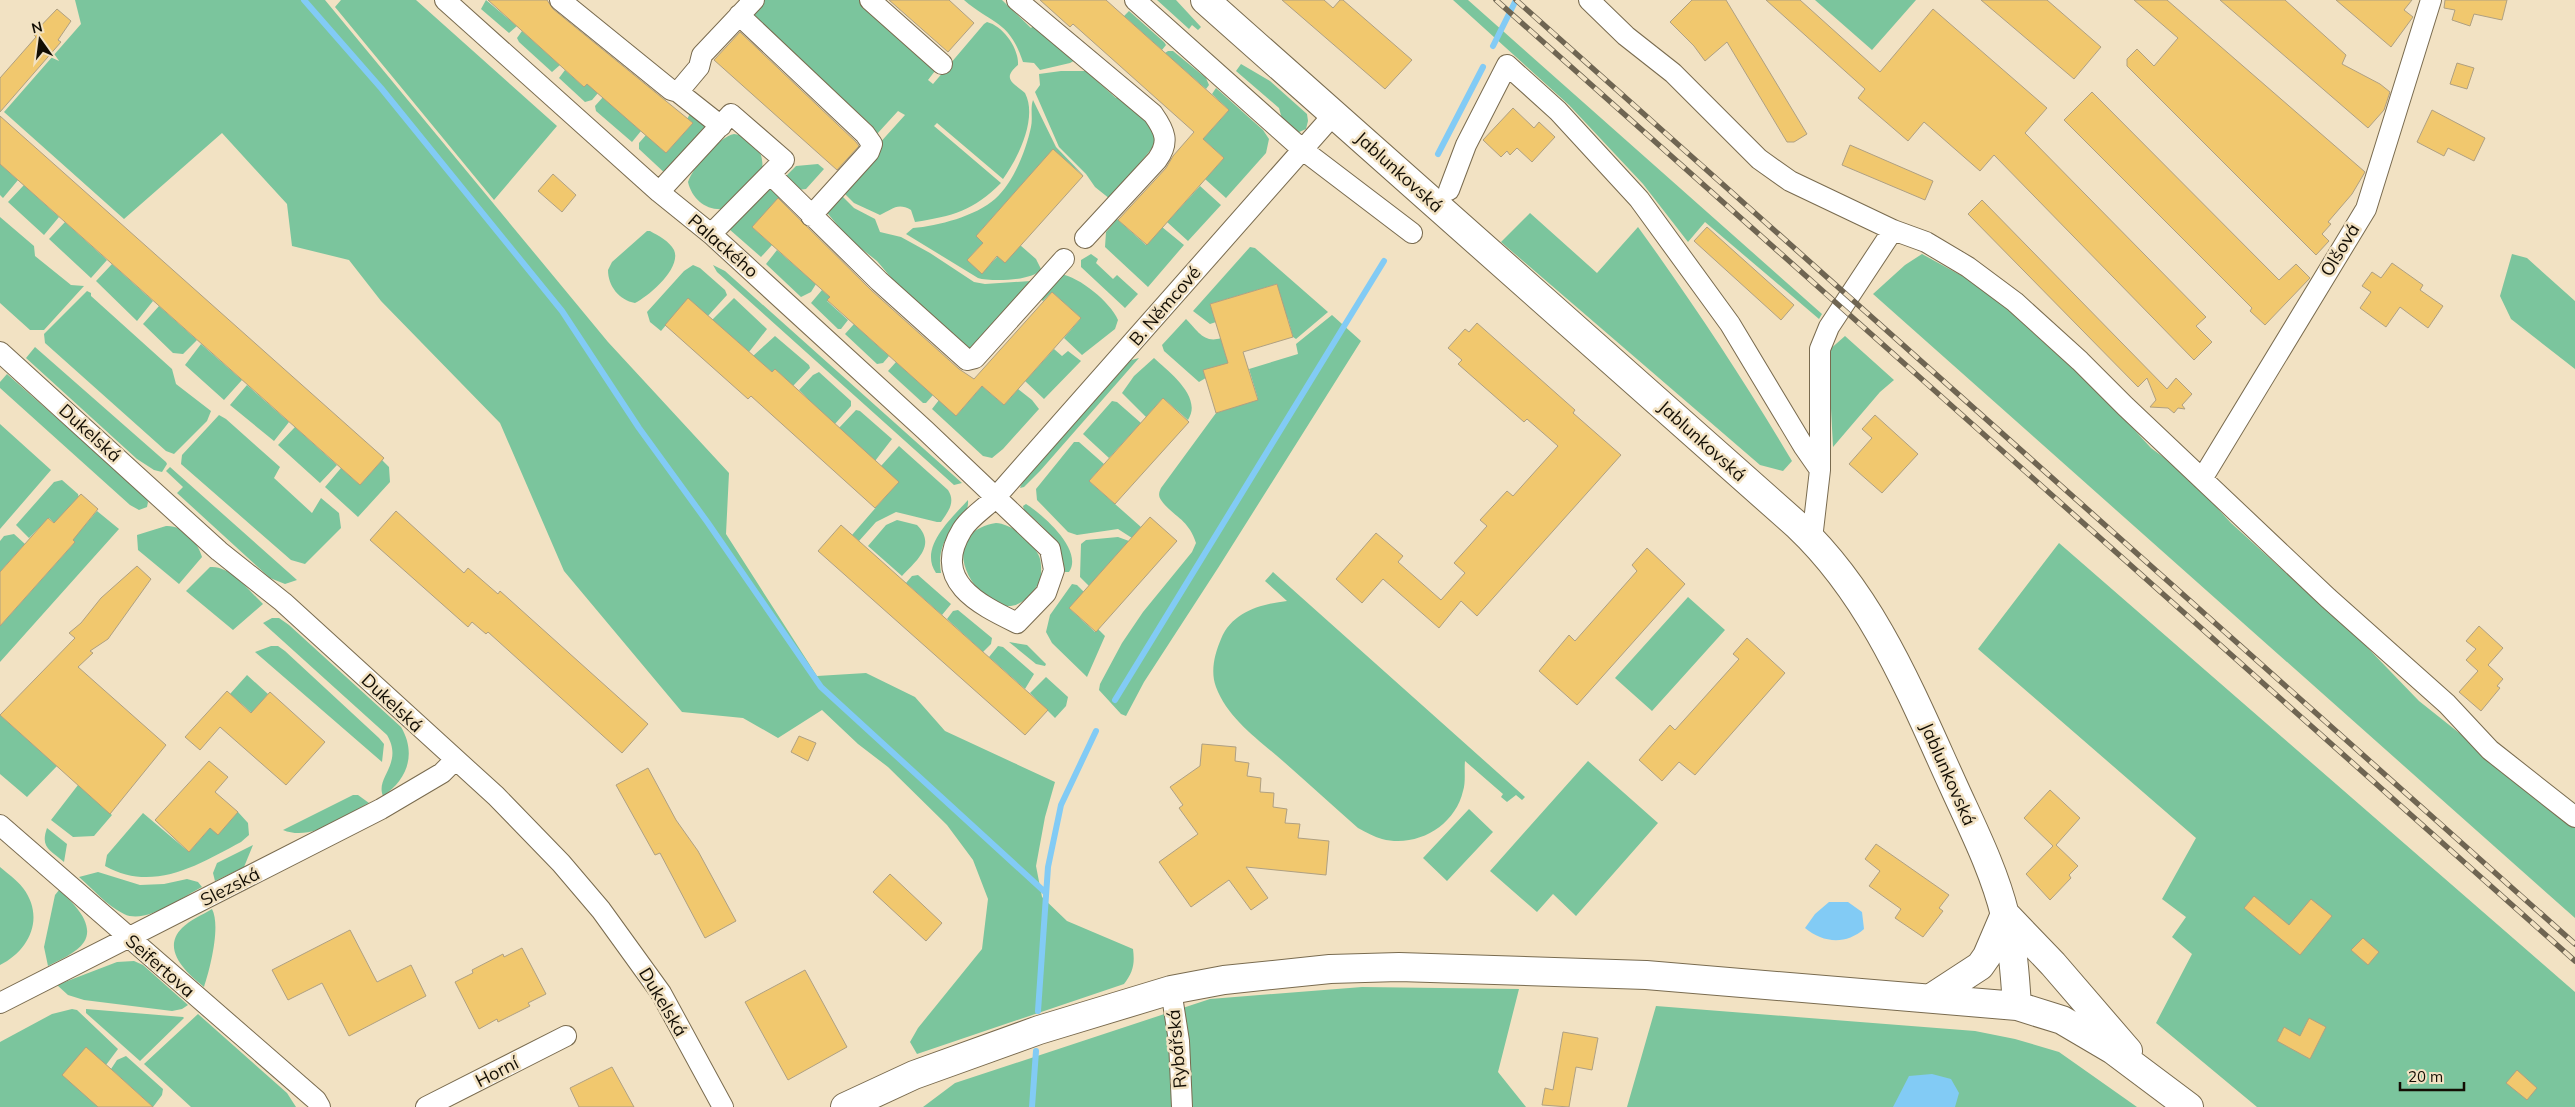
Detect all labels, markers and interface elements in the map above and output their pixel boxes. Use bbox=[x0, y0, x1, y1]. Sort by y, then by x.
north arrow bbox=[15, 15, 65, 65]
text: N bbox=[30, 17, 44, 37]
street label: Jablunkovská bbox=[1351, 126, 1448, 217]
street label: Palackého bbox=[683, 209, 763, 282]
street label: Olšová bbox=[2315, 219, 2364, 280]
street label: B. Němcové bbox=[1124, 261, 1205, 350]
street label: Jablunkovská bbox=[1654, 395, 1751, 486]
street label: Dukelská bbox=[54, 399, 126, 467]
street label: Dukelská bbox=[357, 668, 428, 737]
street label: Jablunkovská bbox=[1916, 719, 1981, 829]
street label: Slezská bbox=[196, 862, 263, 911]
street label: Seifertova bbox=[121, 929, 200, 1002]
street label: Dukelská bbox=[634, 963, 693, 1040]
street label: Rybářská bbox=[1162, 1009, 1191, 1089]
street label: Horní bbox=[471, 1050, 524, 1092]
scale bar bbox=[2400, 1060, 2464, 1092]
text: 20 m bbox=[2408, 1067, 2443, 1086]

